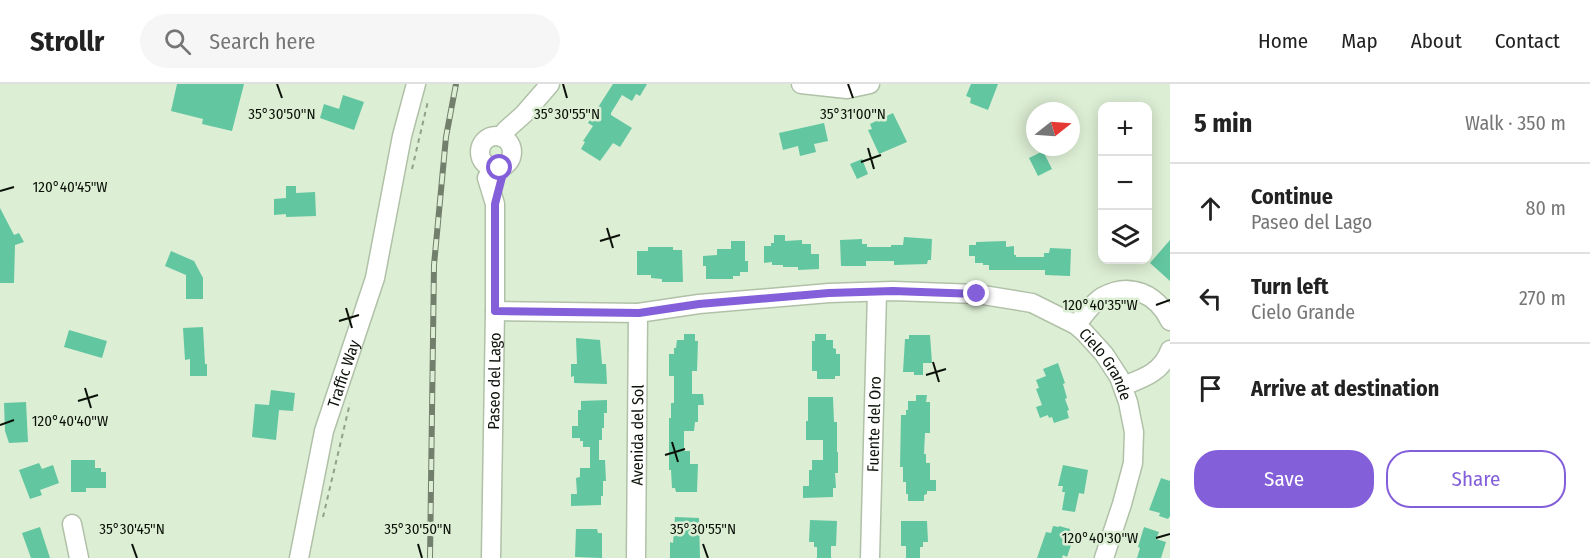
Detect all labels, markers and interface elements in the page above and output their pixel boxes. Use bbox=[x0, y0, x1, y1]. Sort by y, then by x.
search box bbox=[140, 14, 560, 68]
text: Strollr bbox=[30, 25, 104, 58]
icon: search bbox=[161, 25, 194, 58]
text: Search here bbox=[209, 28, 315, 55]
text: Home bbox=[1258, 28, 1308, 54]
text: Map bbox=[1341, 28, 1378, 54]
text: About bbox=[1411, 28, 1462, 54]
text: Contact bbox=[1495, 28, 1560, 54]
north arrow bbox=[1026, 102, 1080, 156]
map controls bbox=[1098, 102, 1152, 264]
button: + bbox=[1098, 102, 1152, 156]
text: 35°30'50"N bbox=[248, 105, 316, 123]
text: 35°30'55"N bbox=[534, 105, 600, 123]
text: 35°31'00"N bbox=[820, 105, 886, 123]
text: 5 min bbox=[1194, 108, 1252, 139]
text: Walk · 350 m bbox=[1465, 111, 1566, 135]
route start bbox=[486, 154, 512, 180]
button: − bbox=[1098, 156, 1152, 210]
text: 120°40'45"W bbox=[32, 178, 108, 196]
text: Continue bbox=[1251, 183, 1333, 210]
icon: ahead bbox=[1194, 192, 1227, 225]
text: 80 m bbox=[1526, 196, 1566, 220]
button: layers bbox=[1098, 210, 1152, 264]
text: Paseo del Lago bbox=[1251, 210, 1372, 234]
text: Turn left bbox=[1251, 273, 1329, 300]
route end bbox=[963, 280, 989, 306]
icon: left bbox=[1194, 282, 1227, 315]
text: 270 m bbox=[1519, 286, 1566, 310]
text: 120°40'35"W bbox=[1062, 296, 1138, 314]
text: Cielo Grande bbox=[1251, 300, 1355, 324]
street label: Cielo Grande bbox=[1075, 324, 1136, 403]
street label: Paseo del Lago bbox=[484, 332, 504, 430]
street label: Traffic Way bbox=[323, 336, 364, 410]
icon: arrive bbox=[1194, 372, 1227, 405]
text: Arrive at destination bbox=[1251, 375, 1439, 402]
street label: Fuente del Oro bbox=[863, 376, 884, 472]
street label: Avenida del Sol bbox=[627, 384, 647, 486]
text: 120°40'40"W bbox=[32, 412, 108, 430]
button: Save bbox=[1194, 450, 1374, 508]
button: Share bbox=[1386, 450, 1566, 508]
text: 35°30'45"N bbox=[99, 520, 165, 538]
text: 35°30'50"N bbox=[384, 520, 452, 538]
text: 35°30'55"N bbox=[670, 520, 736, 538]
text: 120°40'30"W bbox=[1062, 529, 1138, 547]

